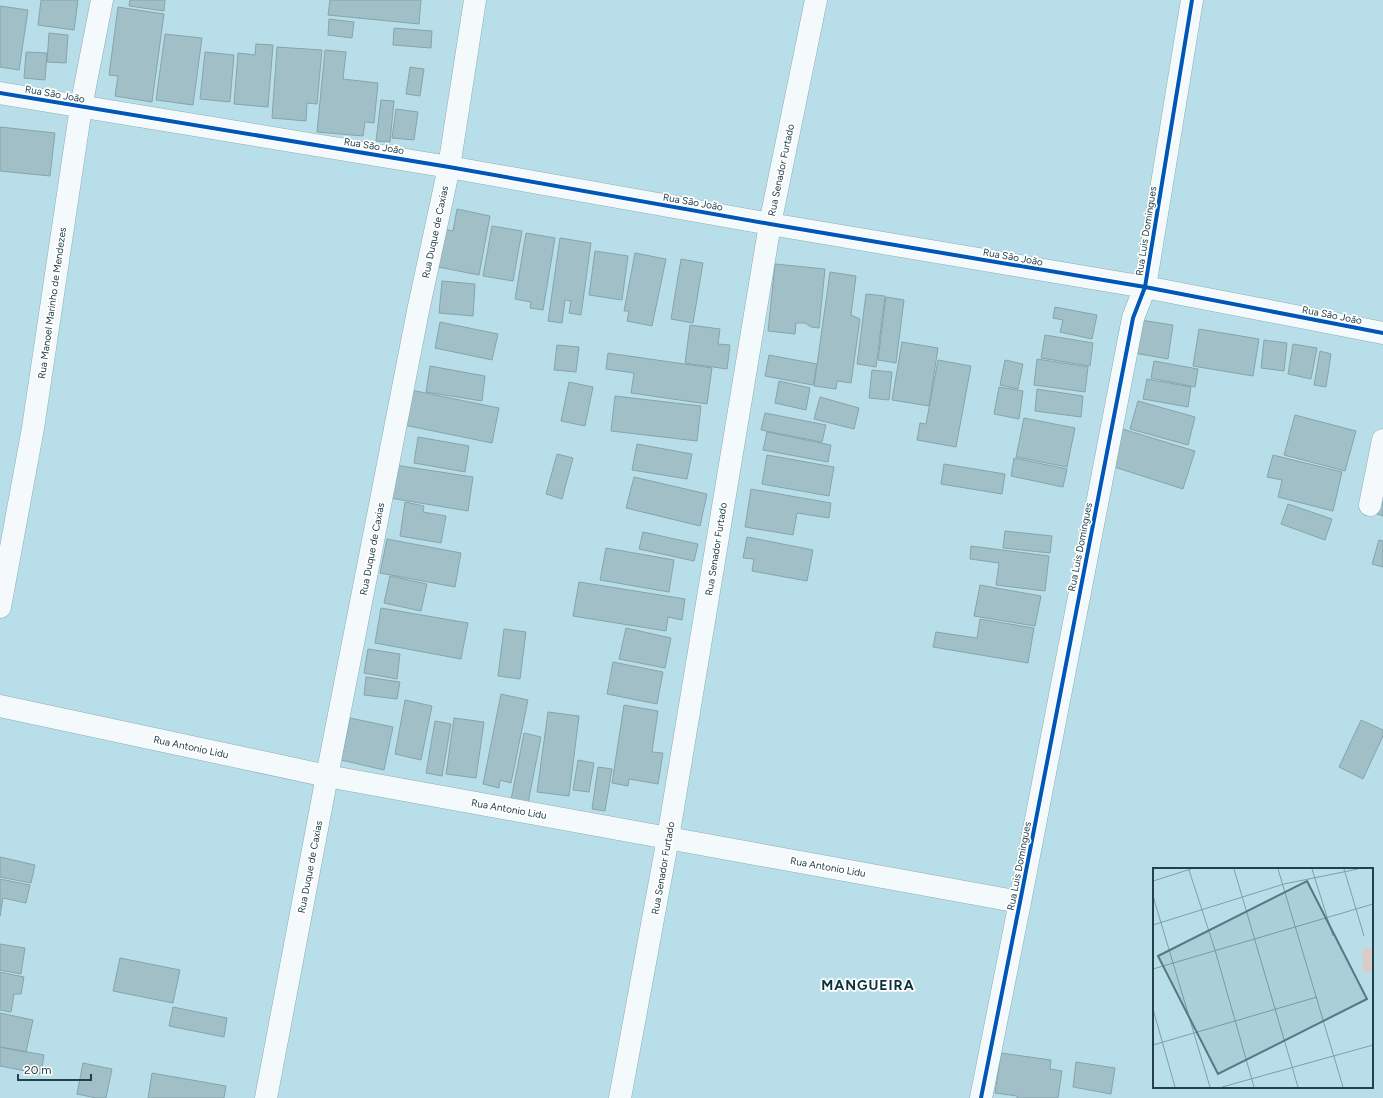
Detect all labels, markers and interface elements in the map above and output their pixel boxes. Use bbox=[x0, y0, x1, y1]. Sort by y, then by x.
street label: Rua São João bbox=[24, 82, 86, 106]
street label: Rua Senador Furtado bbox=[765, 122, 797, 217]
street label: Rua São João bbox=[343, 135, 405, 157]
street label: Rua Duque de Caxias bbox=[419, 184, 451, 279]
street label: Rua Luis Domingues bbox=[1133, 185, 1160, 277]
street label: Rua São João bbox=[662, 190, 724, 214]
street label: Rua Manoel Marinho de Mendezes bbox=[35, 226, 69, 380]
street label: Rua São João bbox=[982, 245, 1044, 269]
street label: Rua São João bbox=[1301, 303, 1363, 327]
street label: Rua Duque de Caxias bbox=[357, 501, 387, 596]
street label: Rua Senador Furtado bbox=[702, 501, 730, 596]
street label: Rua Luis Domingues bbox=[1065, 501, 1095, 593]
street label: Rua Antonio Lidu bbox=[152, 733, 230, 761]
street label: Rua Antonio Lidu bbox=[470, 796, 548, 822]
street label: Rua Duque de Caxias bbox=[295, 819, 325, 914]
street label: Rua Senador Furtado bbox=[648, 820, 678, 915]
street label: Rua Luis Domingues bbox=[1004, 820, 1034, 912]
street label: Rua Antonio Lidu bbox=[789, 854, 867, 880]
inset map bbox=[1153, 868, 1373, 1088]
district label: MANGUEIRA bbox=[821, 977, 915, 994]
scale bar bbox=[18, 1056, 91, 1082]
text: 20 m bbox=[24, 1063, 52, 1077]

